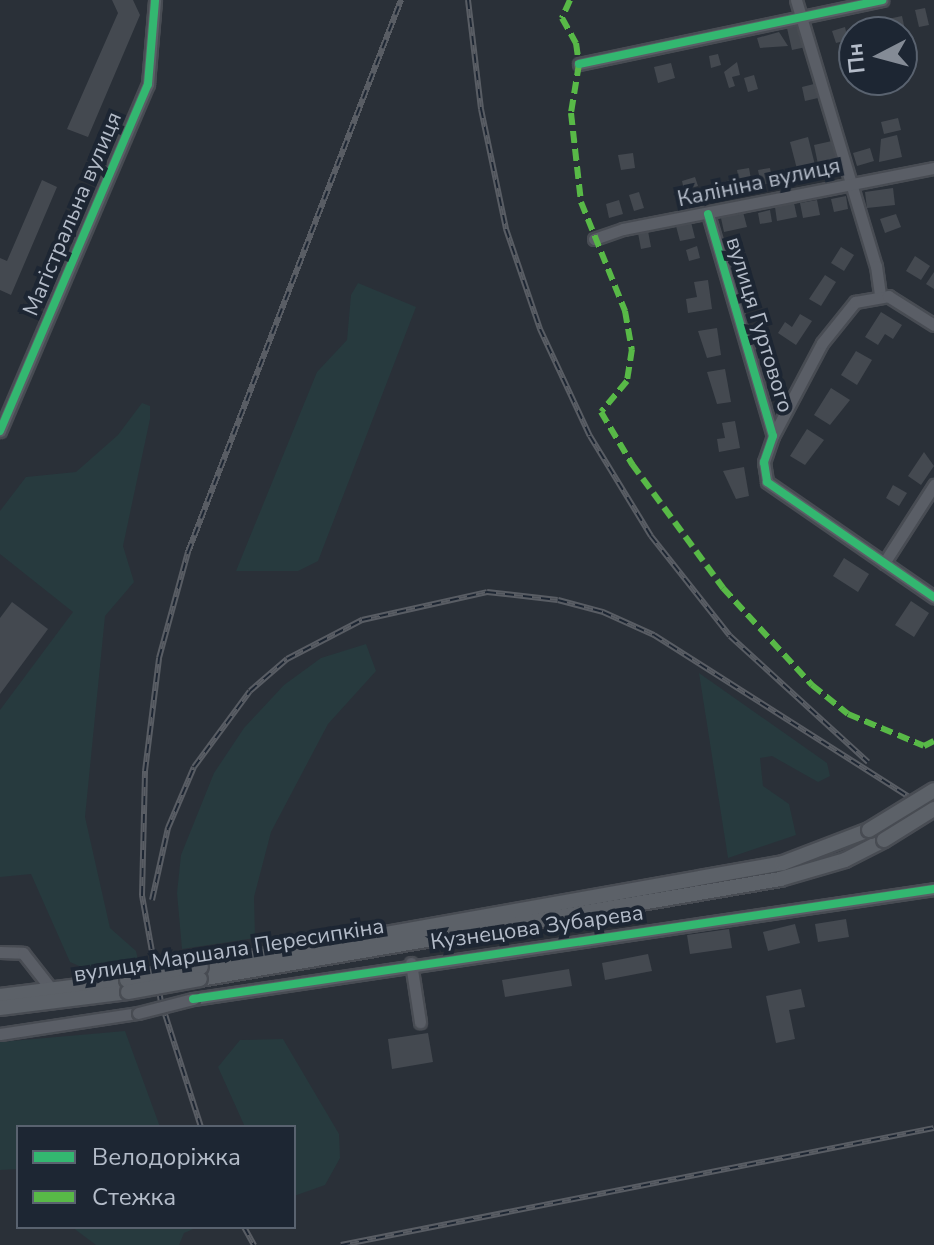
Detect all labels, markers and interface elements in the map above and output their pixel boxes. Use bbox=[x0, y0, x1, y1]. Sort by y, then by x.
north arrow bbox=[838, 16, 918, 96]
text: Пн bbox=[840, 42, 873, 75]
street label: Магістральна вулиця bbox=[18, 108, 128, 320]
street label: Калініна вулиця bbox=[675, 153, 843, 213]
street label: вулиця Гуртового bbox=[720, 234, 798, 416]
street label: Кузнецова Зубарева bbox=[429, 900, 645, 956]
street label: вулиця Маршала Пересипкіна bbox=[72, 913, 386, 989]
legend bbox=[16, 1125, 296, 1229]
text: Велодоріжка bbox=[92, 1141, 241, 1173]
text: Стежка bbox=[92, 1181, 176, 1213]

